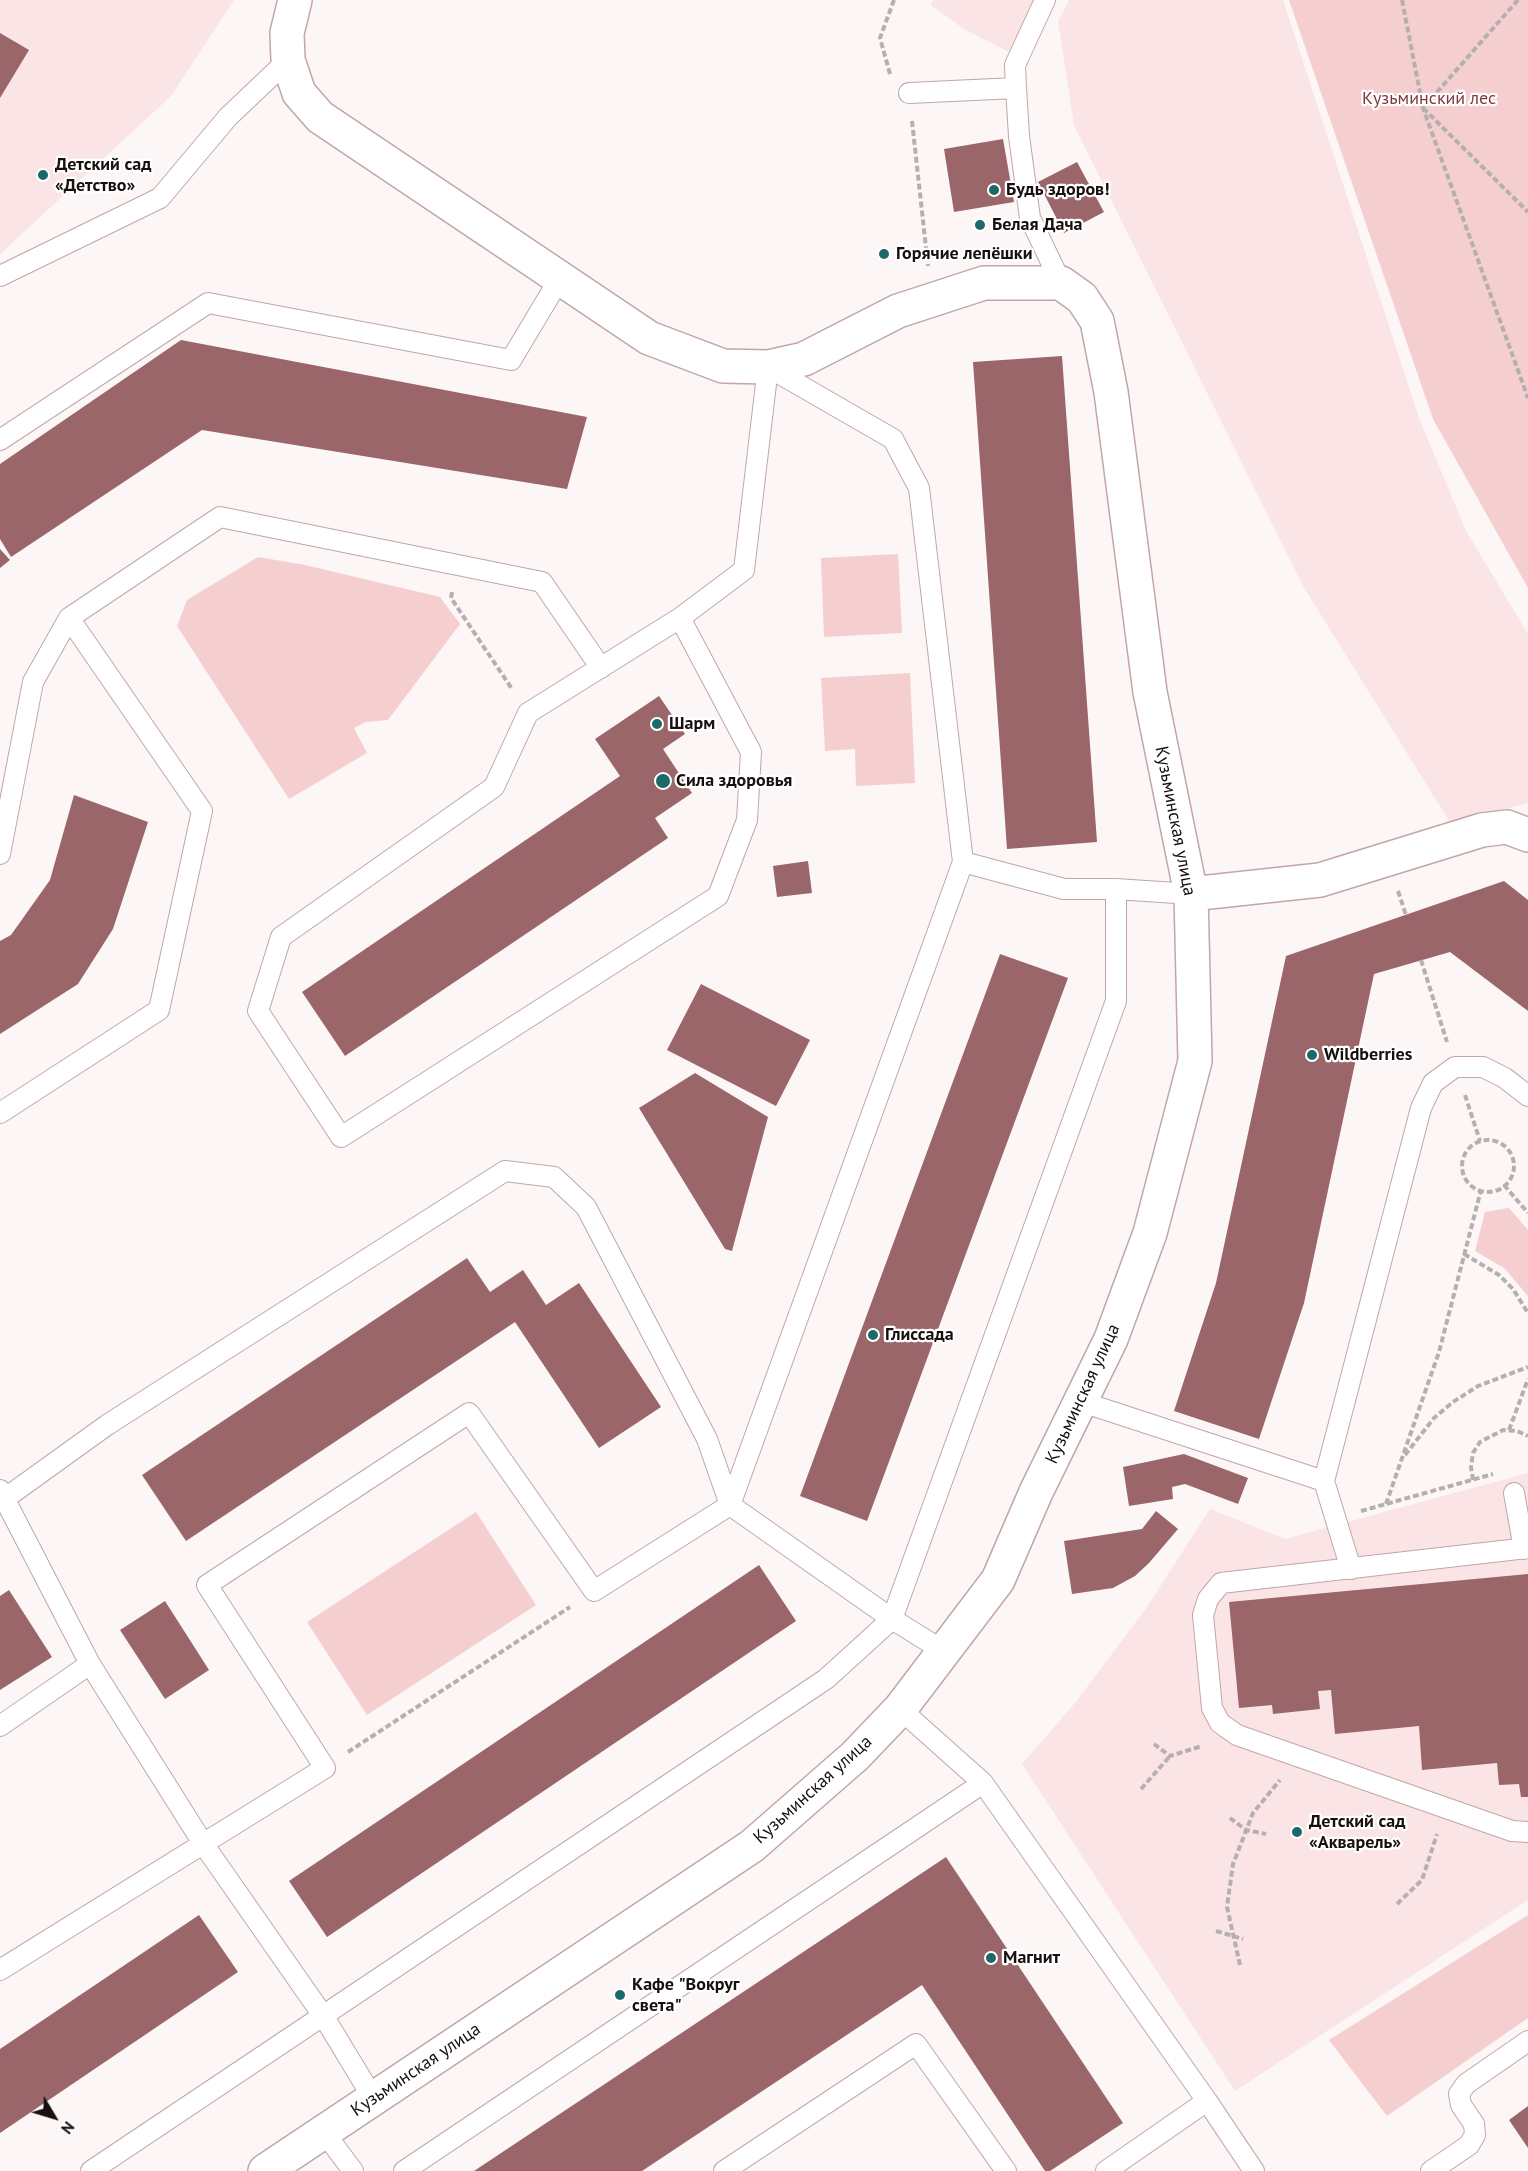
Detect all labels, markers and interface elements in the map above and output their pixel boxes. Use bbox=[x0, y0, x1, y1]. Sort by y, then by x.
park label: Кузьминский лес bbox=[1362, 88, 1496, 110]
place label: Детский сад «Детство» bbox=[55, 154, 151, 196]
marker: Детский сад «Детство» bbox=[36, 168, 50, 182]
place label: Будь здоров! bbox=[1006, 179, 1109, 201]
marker: Будь здоров! bbox=[987, 183, 1001, 197]
place label: Белая Дача bbox=[992, 214, 1082, 236]
marker: Белая Дача bbox=[973, 218, 987, 232]
place label: Горячие лепёшки bbox=[896, 243, 1032, 265]
marker: Горячие лепёшки bbox=[877, 247, 891, 261]
place label: Шарм bbox=[669, 713, 715, 735]
marker: Шарм bbox=[650, 717, 664, 731]
street label: Кузьминская улица bbox=[1150, 745, 1200, 897]
place label: Сила здоровья bbox=[676, 770, 792, 792]
marker: Сила здоровья bbox=[654, 772, 672, 790]
place label: Wildberries bbox=[1324, 1044, 1412, 1066]
marker: Wildberries bbox=[1305, 1048, 1319, 1062]
street label: Кузьминская улица bbox=[1041, 1321, 1125, 1467]
place label: Глиссада bbox=[885, 1324, 954, 1346]
marker: Глиссада bbox=[866, 1328, 880, 1342]
street label: Кузьминская улица bbox=[749, 1731, 877, 1849]
place label: Детский сад «Акварель» bbox=[1309, 1811, 1405, 1854]
marker: Детский сад «Акварель» bbox=[1290, 1825, 1304, 1839]
place label: Магнит bbox=[1003, 1947, 1060, 1969]
marker: Магнит bbox=[984, 1951, 998, 1965]
place label: Кафе "Вокруг света" bbox=[632, 1974, 740, 2016]
marker: Кафе "Вокруг света" bbox=[613, 1988, 627, 2002]
street label: Кузьминская улица bbox=[347, 2019, 485, 2121]
north arrow bbox=[24, 2087, 84, 2147]
text: N bbox=[57, 2118, 79, 2138]

